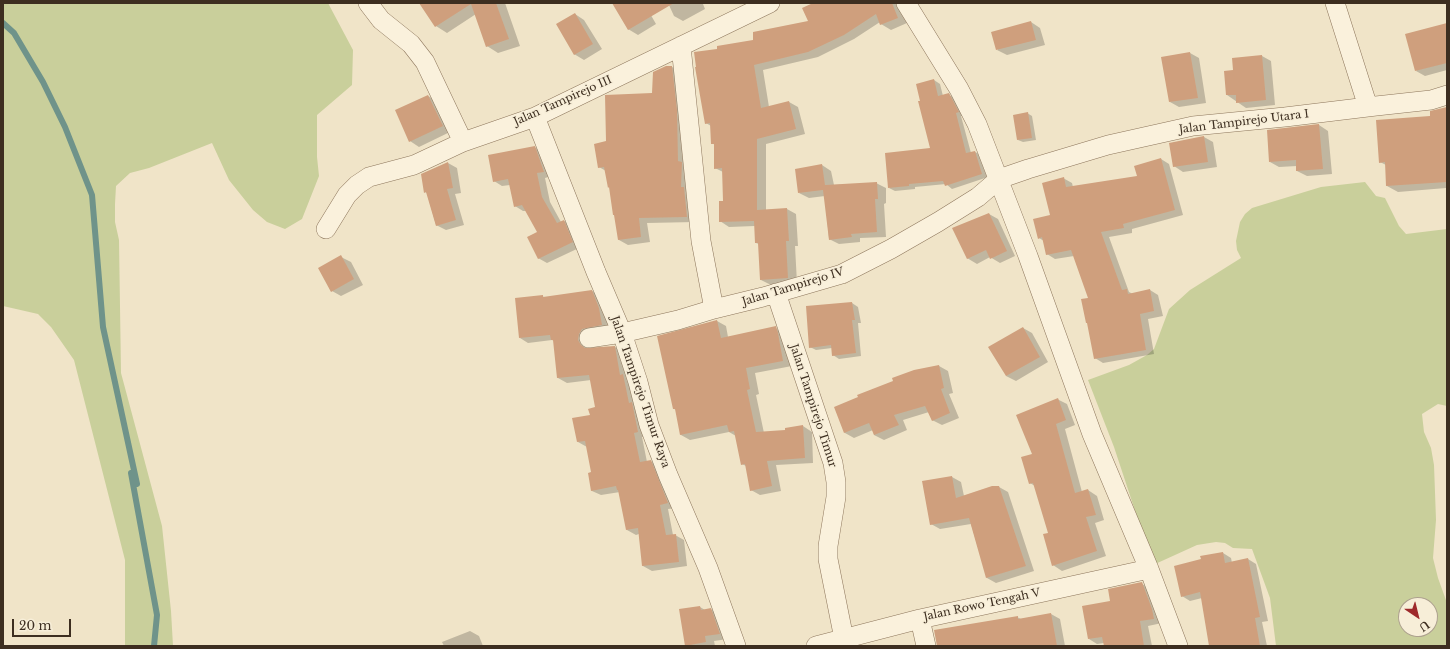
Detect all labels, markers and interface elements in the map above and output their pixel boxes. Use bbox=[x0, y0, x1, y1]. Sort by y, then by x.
street label: Jalan Tampirejo III bbox=[512, 73, 614, 129]
street label: Jalan Tampirejo Utara I bbox=[1178, 107, 1310, 137]
street label: Jalan Tampirejo IV bbox=[741, 265, 845, 309]
street label: Jalan Tampirejo Timur Raya bbox=[608, 314, 672, 470]
street label: Jalan Tampirejo Timur bbox=[787, 343, 839, 469]
street label: Jalan Rowo Tengah V bbox=[922, 586, 1042, 624]
north arrow bbox=[1398, 597, 1438, 637]
scale bar bbox=[14, 611, 73, 637]
text: U bbox=[1416, 617, 1432, 635]
text: 20 m bbox=[19, 618, 51, 633]

